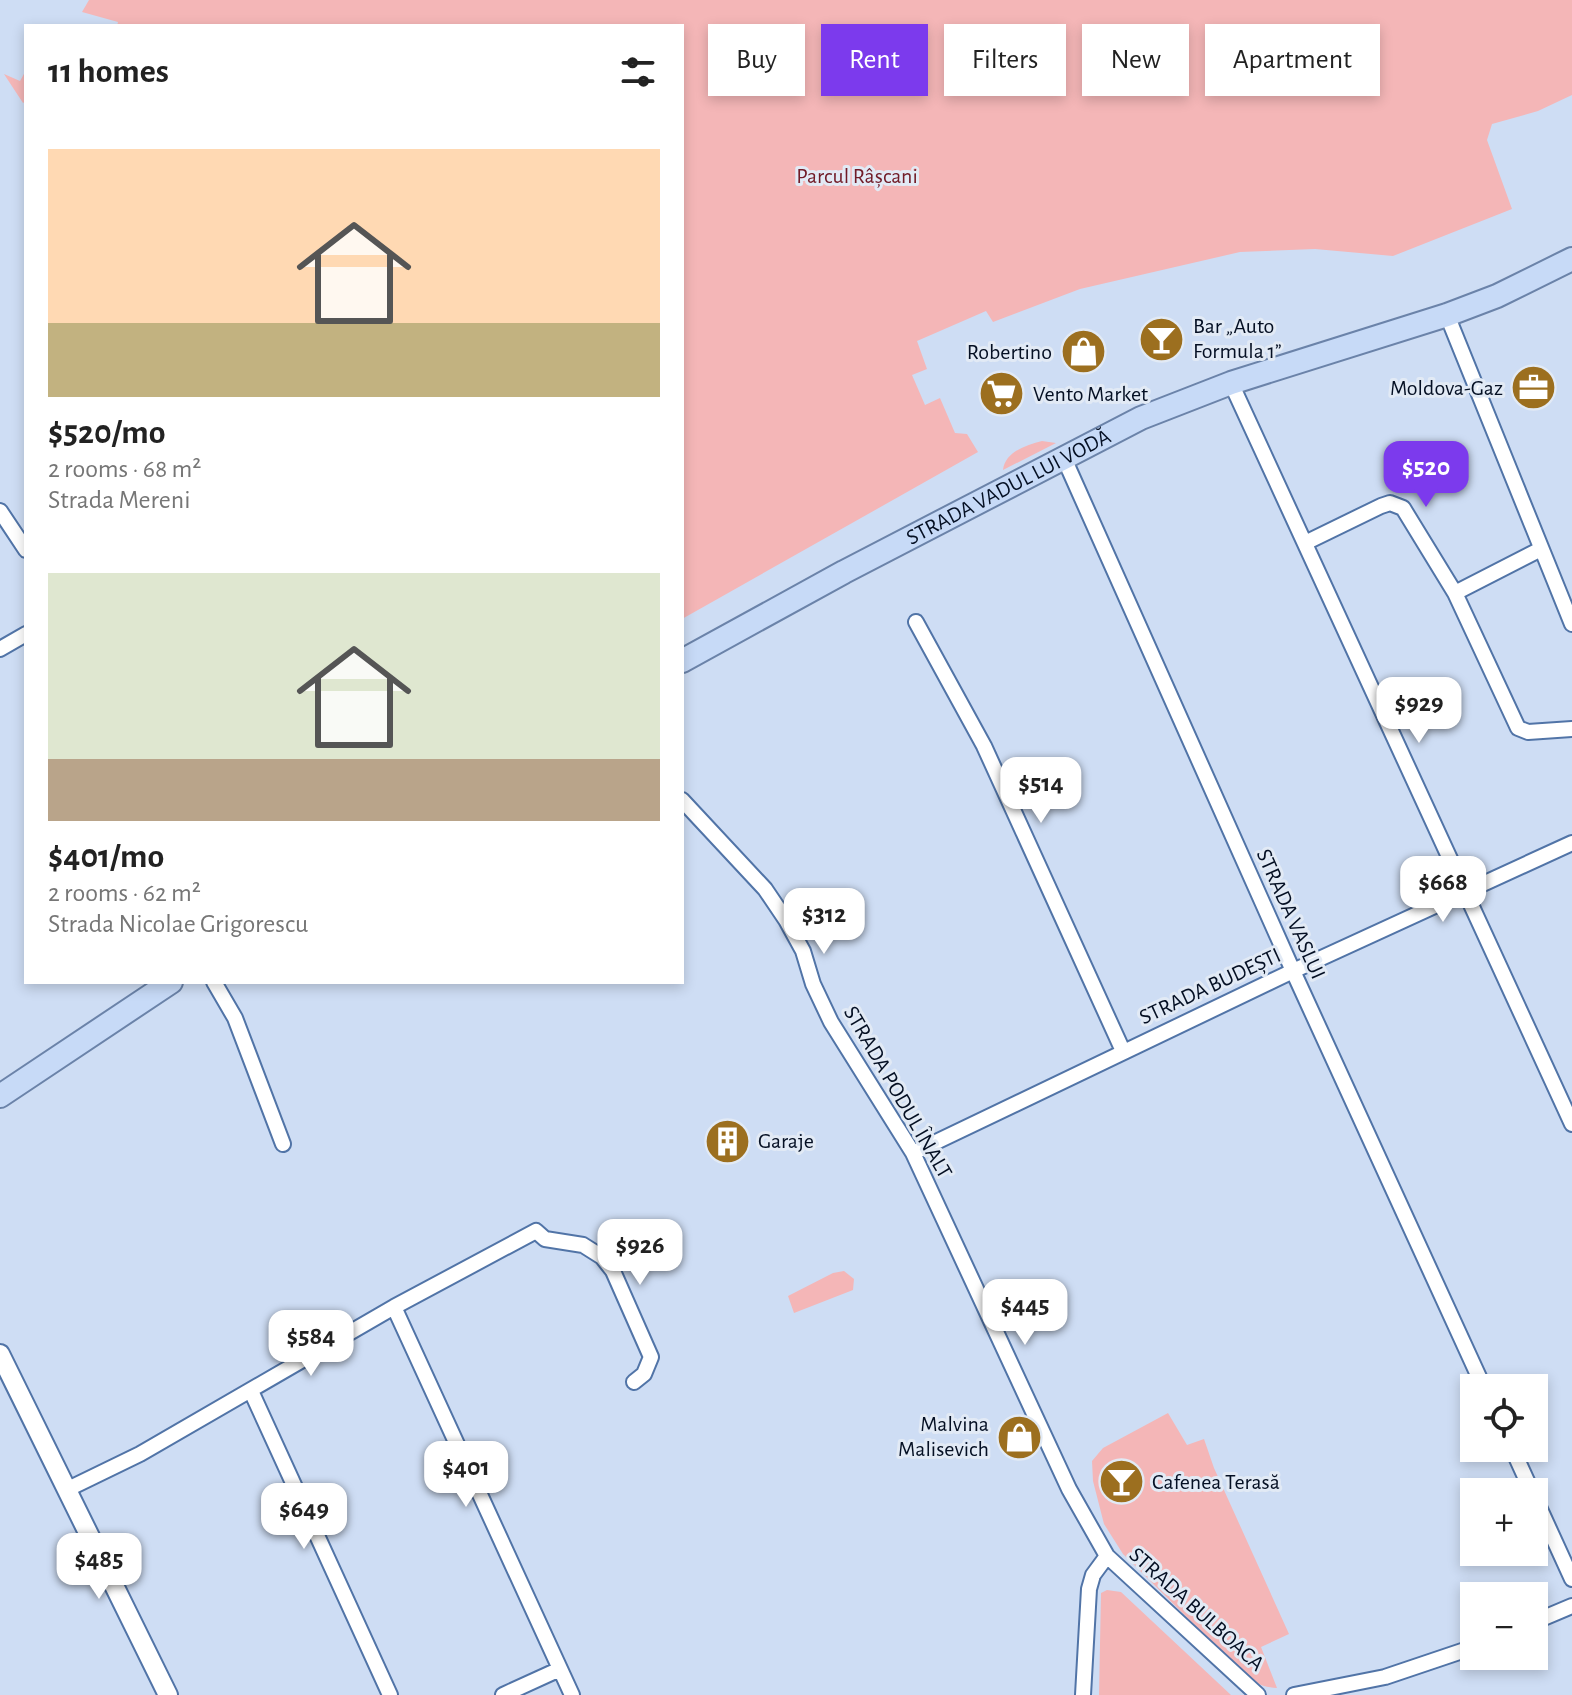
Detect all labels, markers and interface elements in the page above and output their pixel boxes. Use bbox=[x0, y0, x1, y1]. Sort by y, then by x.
chip: Buy bbox=[708, 24, 805, 96]
chip: Rent bbox=[821, 24, 928, 96]
chip: Filters bbox=[944, 24, 1066, 96]
chip: New bbox=[1082, 24, 1189, 96]
chip: Apartment bbox=[1205, 24, 1380, 96]
icon: filters bbox=[616, 50, 660, 94]
text: 11 homes bbox=[48, 55, 169, 89]
park label: Parcul Râșcani bbox=[796, 165, 918, 189]
icon: home bbox=[282, 201, 426, 345]
bar icon: Bar „Auto Formula 1” bbox=[1138, 315, 1186, 363]
place label: Bar „Auto Formula 1” bbox=[1193, 315, 1282, 362]
shop icon: Robertino bbox=[1059, 328, 1107, 376]
place label: Robertino bbox=[967, 341, 1052, 363]
office icon: Moldova-Gaz bbox=[1510, 364, 1558, 412]
supermarket icon: Vento Market bbox=[978, 370, 1026, 418]
place label: Moldova-Gaz bbox=[1390, 377, 1503, 399]
place label: Vento Market bbox=[1033, 383, 1148, 405]
text: $520/mo bbox=[48, 416, 166, 450]
street label: STRADA VADUL LUI VODĂ bbox=[903, 425, 1114, 549]
pin: $520 bbox=[1379, 441, 1473, 509]
text: $520 bbox=[1402, 454, 1450, 480]
text: 2 rooms · 68 m² bbox=[48, 456, 201, 482]
text: Strada Mereni bbox=[48, 487, 191, 513]
icon: home bbox=[282, 625, 426, 769]
pin: $929 bbox=[1372, 677, 1466, 745]
text: $929 bbox=[1394, 690, 1444, 716]
pin: $514 bbox=[994, 757, 1088, 825]
text: $514 bbox=[1018, 770, 1064, 796]
text: $401/mo bbox=[48, 840, 164, 874]
street label: STRADA VASLUI bbox=[1253, 846, 1329, 982]
pin: $668 bbox=[1396, 856, 1490, 924]
text: $668 bbox=[1418, 869, 1468, 895]
text: 2 rooms · 62 m² bbox=[48, 880, 201, 906]
pin: $312 bbox=[777, 888, 871, 956]
text: $312 bbox=[802, 901, 846, 927]
text: Strada Nicolae Grigorescu bbox=[48, 911, 308, 937]
street label: STRADA BUDEȘTI bbox=[1136, 944, 1285, 1030]
street label: STRADA PODUL ÎNALT bbox=[840, 1002, 957, 1182]
building icon: Garaje bbox=[703, 1117, 751, 1165]
place label: Garaje bbox=[758, 1130, 814, 1152]
pin: $926 bbox=[593, 1219, 687, 1287]
text: $926 bbox=[615, 1232, 665, 1258]
pin: $445 bbox=[978, 1279, 1072, 1347]
text: $445 bbox=[1000, 1292, 1050, 1318]
pin: $584 bbox=[264, 1310, 358, 1378]
text: $584 bbox=[287, 1323, 335, 1349]
map controls bbox=[1460, 1374, 1548, 1670]
button: locate bbox=[1460, 1374, 1548, 1462]
place label: Malvina Malisevich bbox=[898, 1413, 989, 1460]
shop icon: Malvina Malisevich bbox=[996, 1413, 1044, 1461]
pin: $401 bbox=[419, 1441, 513, 1509]
text: $401 bbox=[442, 1454, 490, 1480]
bar icon: Cafenea Terasă bbox=[1097, 1458, 1145, 1506]
place label: Cafenea Terasă bbox=[1152, 1471, 1280, 1493]
button: + bbox=[1460, 1478, 1548, 1566]
pin: $649 bbox=[257, 1483, 351, 1551]
text: $649 bbox=[279, 1496, 329, 1522]
pin: $485 bbox=[52, 1533, 146, 1601]
street label: STRADA BULBOACA bbox=[1125, 1543, 1269, 1675]
text: $485 bbox=[75, 1546, 123, 1572]
button: − bbox=[1460, 1582, 1548, 1670]

